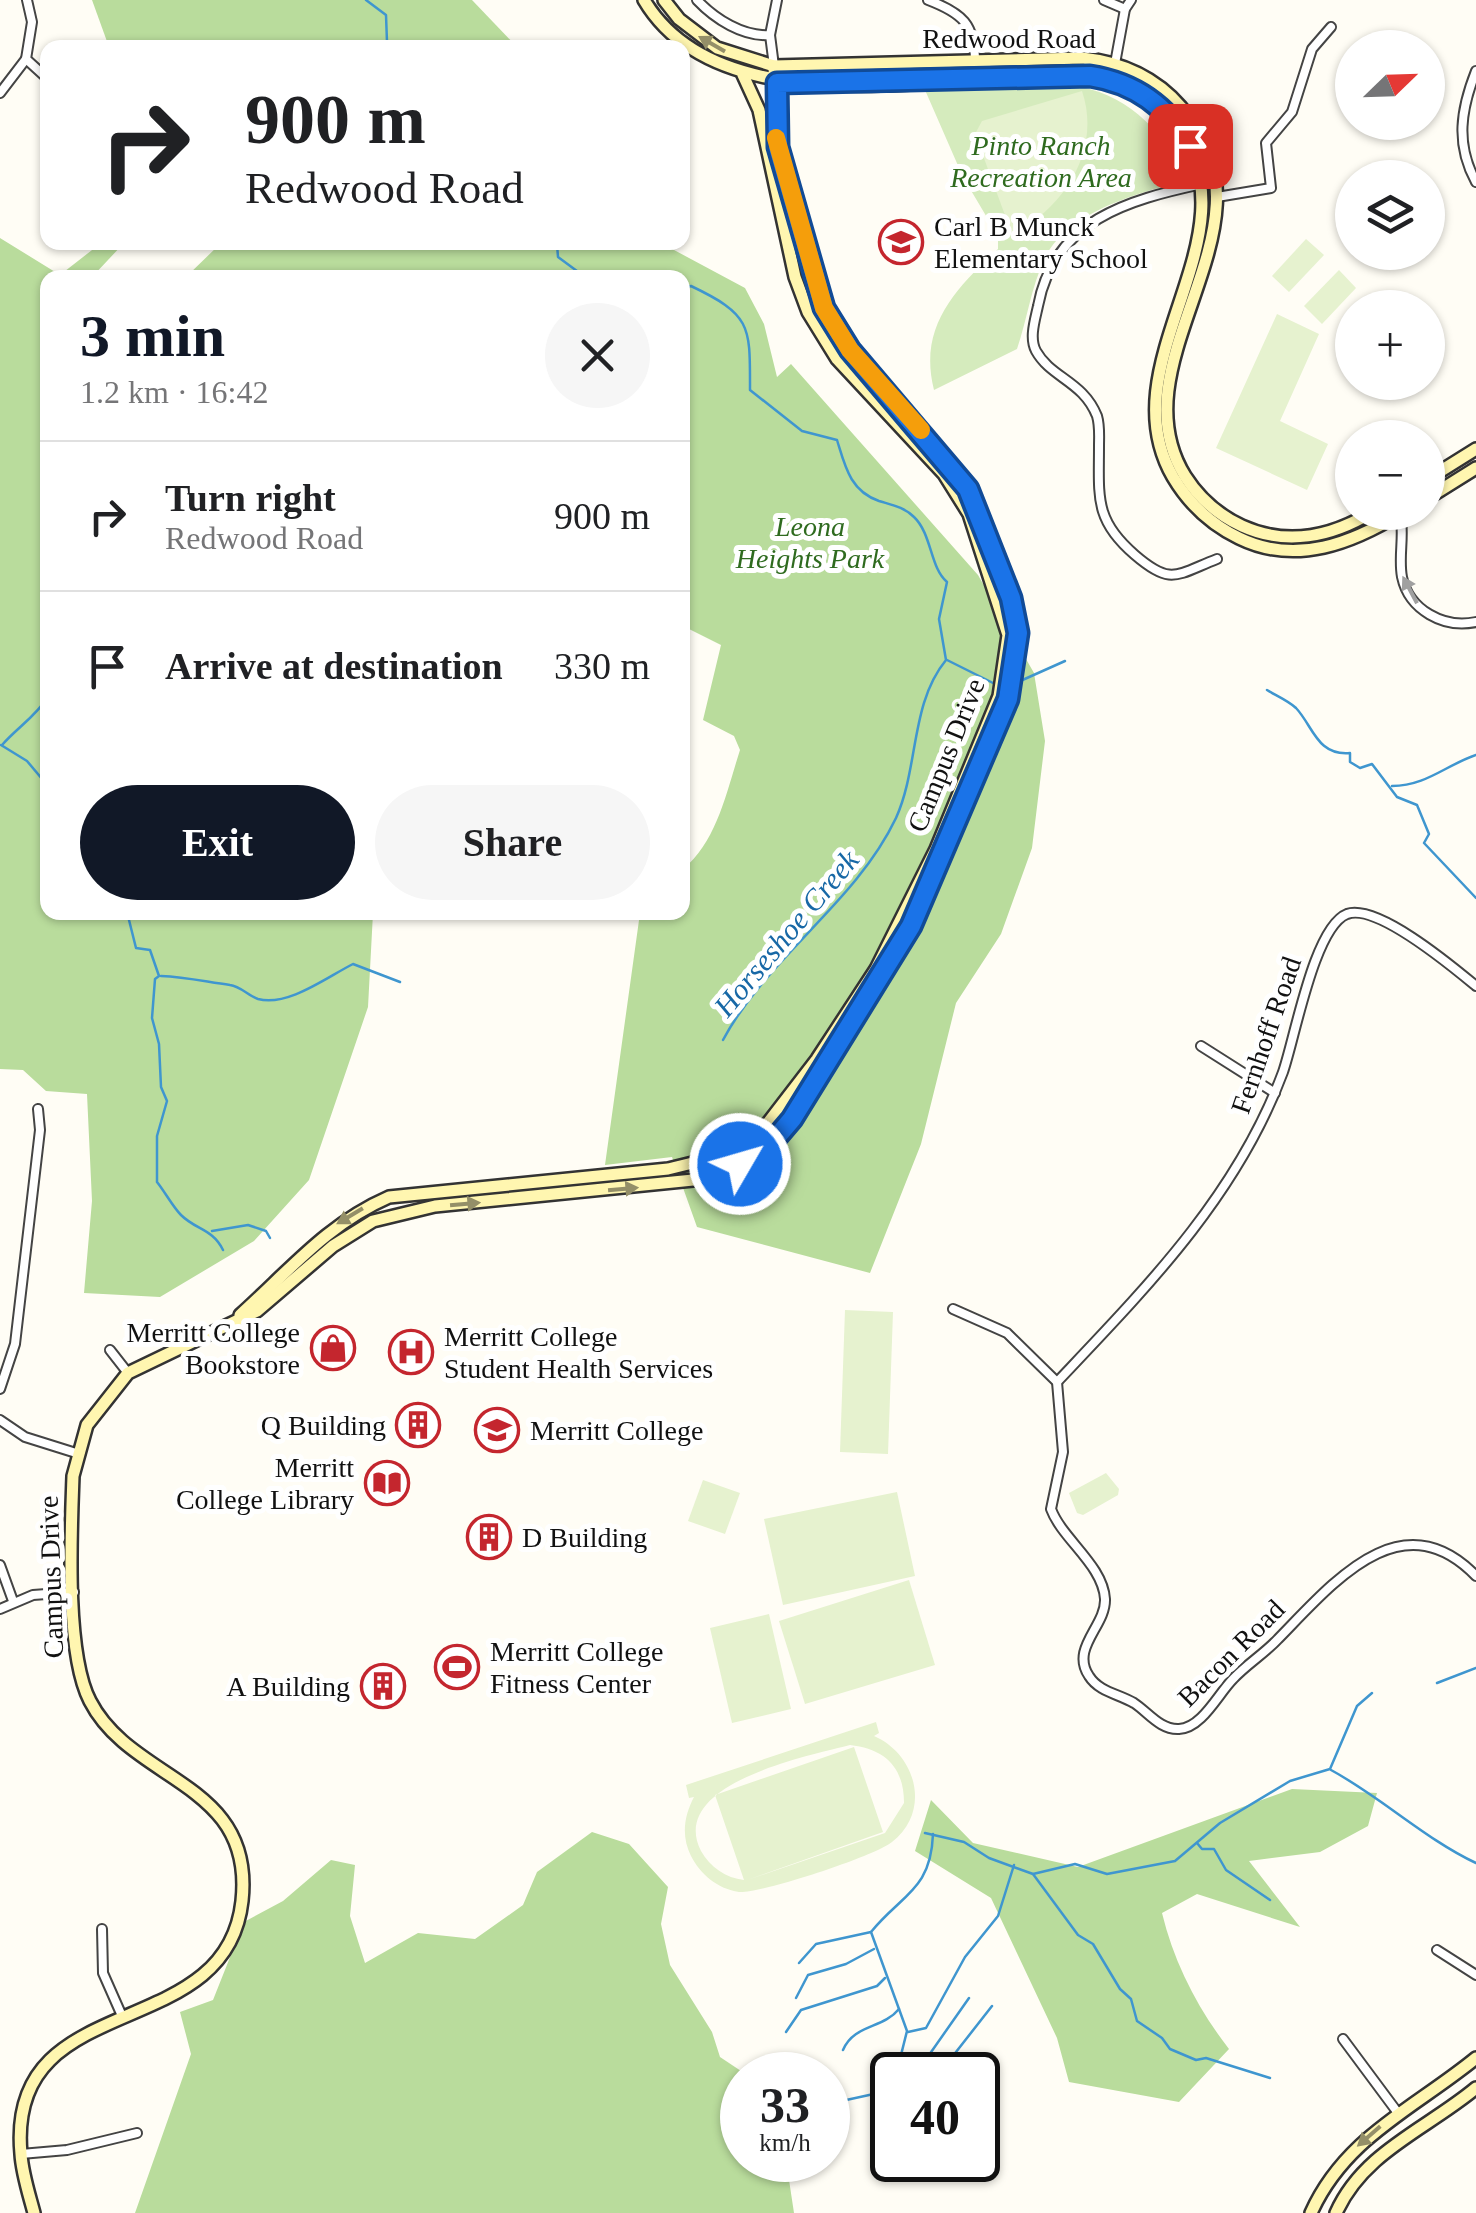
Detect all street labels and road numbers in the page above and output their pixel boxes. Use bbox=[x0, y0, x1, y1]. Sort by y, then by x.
street label: Redwood Road bbox=[922, 23, 1096, 54]
street label: Campus Drive bbox=[901, 674, 991, 836]
street label: Fernhoff Road bbox=[1225, 953, 1307, 1117]
street label: Campus Drive bbox=[33, 1495, 69, 1659]
street label: Bacon Road bbox=[1171, 1593, 1291, 1713]

